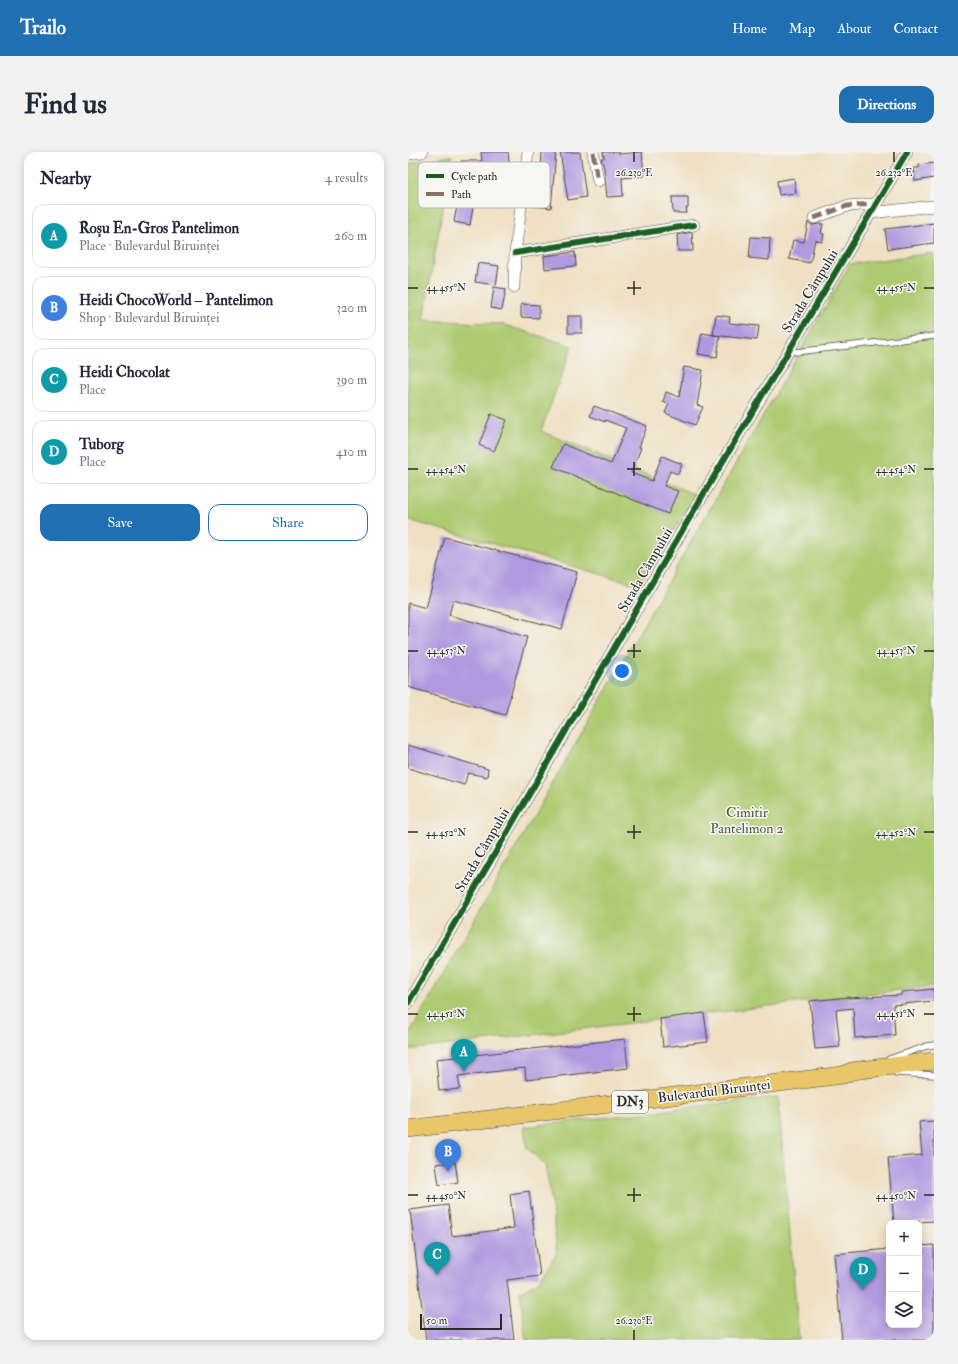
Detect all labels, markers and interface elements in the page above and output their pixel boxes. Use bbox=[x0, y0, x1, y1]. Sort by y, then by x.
text: Trailo bbox=[20, 16, 66, 40]
text: Home bbox=[732, 20, 767, 37]
text: Map bbox=[789, 20, 815, 37]
text: About bbox=[837, 20, 871, 37]
text: Contact bbox=[893, 20, 938, 37]
button: Directions bbox=[839, 86, 934, 123]
text: Find us bbox=[24, 87, 107, 122]
legend bbox=[418, 162, 550, 208]
text: 26.230°E bbox=[616, 167, 652, 179]
text: 26.232°E bbox=[876, 167, 912, 179]
text: Nearby bbox=[40, 168, 91, 189]
text: 4 results bbox=[325, 170, 368, 186]
text: Cycle path bbox=[451, 170, 497, 184]
text: Path bbox=[451, 188, 471, 201]
text: Roșu En-Gros Pantelimon bbox=[79, 219, 239, 238]
text: A bbox=[50, 228, 58, 244]
text: 260 m bbox=[334, 228, 367, 244]
text: Place · Bulevardul Biruinței bbox=[79, 238, 220, 254]
street label: Strada Câmpului bbox=[778, 246, 843, 336]
text: 44.455°N bbox=[426, 282, 466, 294]
text: 44.455°N bbox=[876, 282, 916, 294]
text: Heidi ChocoWorld – Pantelimon bbox=[79, 291, 273, 310]
text: B bbox=[50, 300, 58, 316]
text: 320 m bbox=[336, 300, 367, 316]
text: Shop · Bulevardul Biruinței bbox=[79, 310, 219, 326]
text: Heidi Chocolat bbox=[79, 363, 170, 382]
text: C bbox=[49, 372, 59, 388]
text: 390 m bbox=[336, 372, 367, 388]
text: Place bbox=[79, 382, 106, 398]
text: Tuborg bbox=[79, 435, 124, 454]
text: D bbox=[49, 444, 59, 460]
text: 410 m bbox=[336, 444, 367, 460]
text: Place bbox=[79, 454, 106, 470]
text: 44.454°N bbox=[426, 464, 466, 476]
text: 44.454°N bbox=[876, 464, 916, 476]
button: Save bbox=[40, 504, 200, 541]
button: Share bbox=[208, 504, 368, 541]
street label: Strada Câmpului bbox=[614, 525, 677, 616]
text: 44.453°N bbox=[426, 645, 466, 657]
text: 44.453°N bbox=[876, 645, 916, 657]
your location bbox=[612, 661, 632, 681]
park label: Cimitir Pantelimon 2 bbox=[710, 804, 784, 837]
street label: Strada Câmpului bbox=[451, 805, 514, 896]
text: 44.452°N bbox=[426, 827, 466, 839]
text: 44.452°N bbox=[876, 827, 916, 839]
text: 44.451°N bbox=[427, 1008, 466, 1020]
text: 44.451°N bbox=[877, 1008, 916, 1020]
pin: A bbox=[451, 1039, 477, 1072]
street label: Bulevardul Biruinței bbox=[657, 1076, 772, 1106]
road number: DN3 bbox=[612, 1091, 648, 1113]
pin: B bbox=[435, 1139, 461, 1172]
text: 44.450°N bbox=[426, 1190, 466, 1202]
text: 44.450°N bbox=[876, 1190, 916, 1202]
map controls bbox=[886, 1220, 922, 1328]
button: + bbox=[886, 1220, 922, 1256]
pin: C bbox=[424, 1242, 450, 1275]
button: − bbox=[886, 1256, 922, 1292]
pin: D bbox=[850, 1257, 876, 1290]
button: layers bbox=[886, 1292, 922, 1328]
scale bar bbox=[420, 1312, 502, 1331]
text: 50 m bbox=[426, 1314, 447, 1327]
text: 26.230°E bbox=[616, 1315, 652, 1327]

